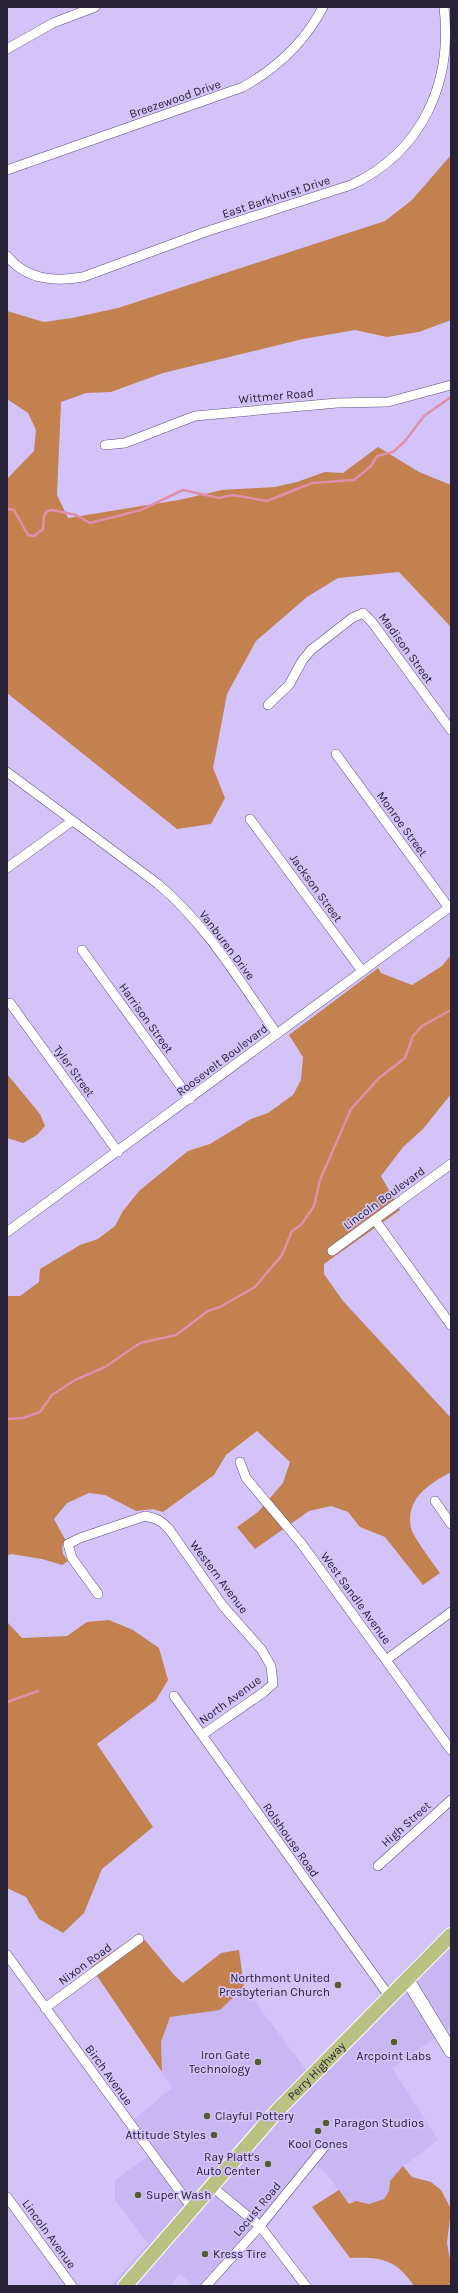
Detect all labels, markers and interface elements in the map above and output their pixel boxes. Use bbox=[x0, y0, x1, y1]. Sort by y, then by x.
street label: Breezewood Drive bbox=[127, 77, 223, 121]
street label: East Barkhurst Drive bbox=[220, 173, 332, 221]
street label: Wittmer Road bbox=[238, 386, 314, 406]
street label: Madison Street bbox=[376, 610, 436, 686]
street label: Monroe Street bbox=[374, 789, 431, 860]
street label: Jackson Street bbox=[287, 851, 346, 925]
street label: Vanburen Drive bbox=[196, 908, 258, 982]
street label: Harrison Street bbox=[116, 980, 176, 1056]
street label: Roosevelt Boulevard bbox=[174, 1021, 270, 1099]
street label: Tyler Street bbox=[51, 1042, 98, 1100]
street label: Lincoln Boulevard bbox=[340, 1164, 428, 1232]
street label: Western Avenue bbox=[187, 1538, 251, 1616]
street label: West Sandle Avenue bbox=[318, 1549, 394, 1647]
street label: North Avenue bbox=[196, 1673, 264, 1727]
street label: High Street bbox=[378, 1798, 434, 1850]
street label: Rolshouse Road bbox=[260, 1800, 322, 1880]
street label: Nixon Road bbox=[56, 1940, 114, 1988]
place label: Northmont United Presbyterian Church bbox=[219, 1971, 330, 1999]
marker: Northmont United Presbyterian Church bbox=[333, 1980, 343, 1990]
marker: Arcpoint Labs bbox=[389, 2037, 399, 2047]
street label: Perry Highway bbox=[285, 2039, 349, 2103]
street label: Birch Avenue bbox=[82, 2042, 136, 2108]
place label: Iron Gate Technology bbox=[189, 2048, 250, 2076]
place label: Arcpoint Labs bbox=[357, 2049, 431, 2063]
marker: Iron Gate Technology bbox=[253, 2057, 263, 2067]
place label: Clayful Pottery bbox=[215, 2109, 294, 2123]
marker: Clayful Pottery bbox=[202, 2111, 212, 2121]
place label: Paragon Studios bbox=[334, 2116, 424, 2130]
marker: Paragon Studios bbox=[321, 2118, 331, 2128]
marker: Kool Cones bbox=[313, 2126, 323, 2136]
place label: Attitude Styles bbox=[125, 2128, 206, 2142]
marker: Attitude Styles bbox=[209, 2130, 219, 2140]
place label: Kool Cones bbox=[288, 2137, 348, 2151]
place label: Ray Platt's Auto Center bbox=[196, 2150, 261, 2178]
marker: Ray Platt's Auto Center bbox=[263, 2159, 273, 2169]
street label: Locust Road bbox=[230, 2179, 284, 2239]
place label: Super Wash bbox=[146, 2188, 211, 2202]
marker: Super Wash bbox=[133, 2190, 143, 2200]
street label: Lincoln Avenue bbox=[19, 2197, 79, 2271]
place label: Kress Tire bbox=[213, 2247, 266, 2261]
marker: Kress Tire bbox=[200, 2249, 210, 2259]

